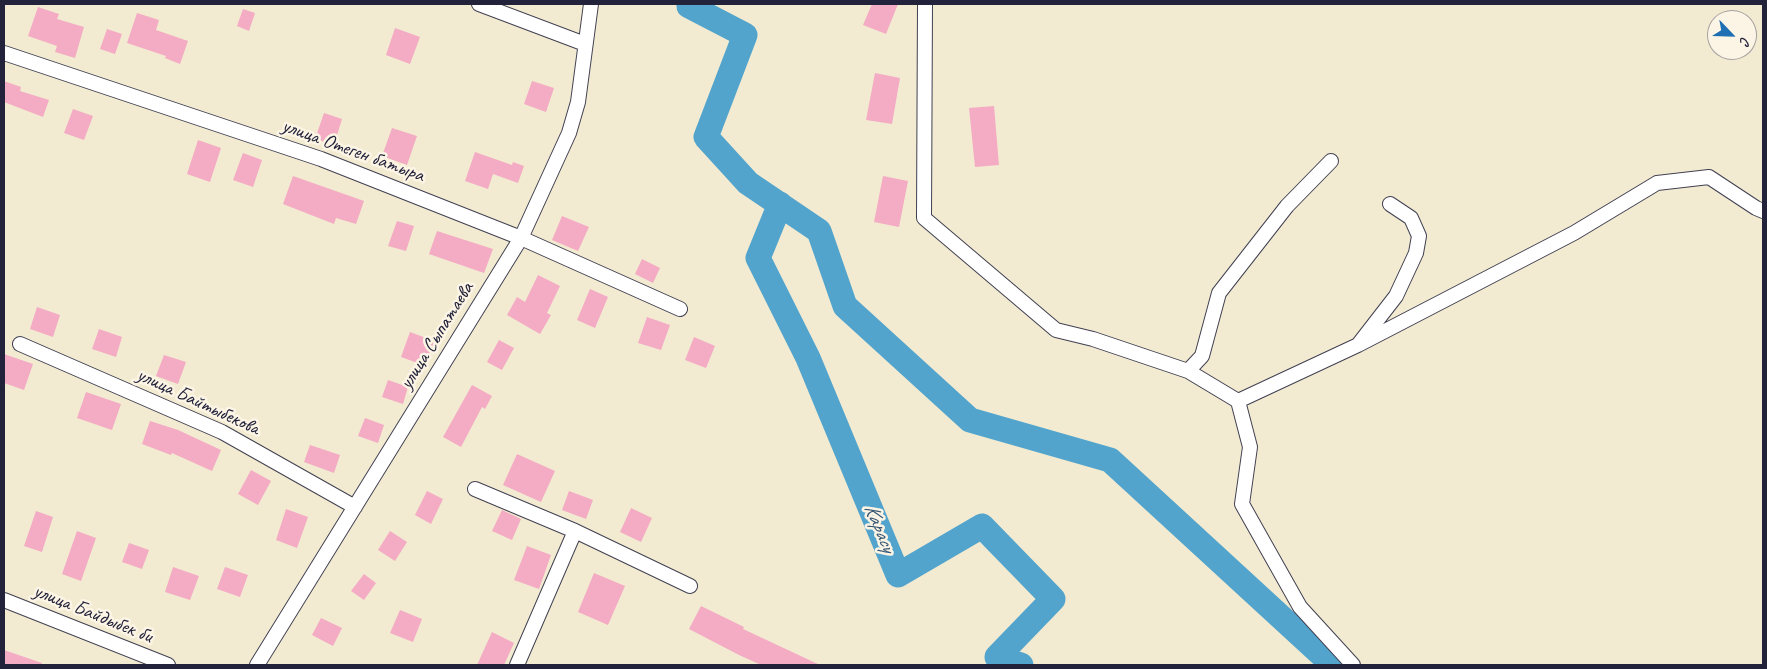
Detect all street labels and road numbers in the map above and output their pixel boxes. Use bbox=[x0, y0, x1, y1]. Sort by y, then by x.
street label: улица Отеген батыра bbox=[279, 114, 427, 188]
street label: улица Сыпатаева bbox=[395, 278, 479, 394]
street label: улица Байтыбекова bbox=[133, 363, 263, 441]
street label: улица Байдыбек би bbox=[30, 579, 156, 649]

